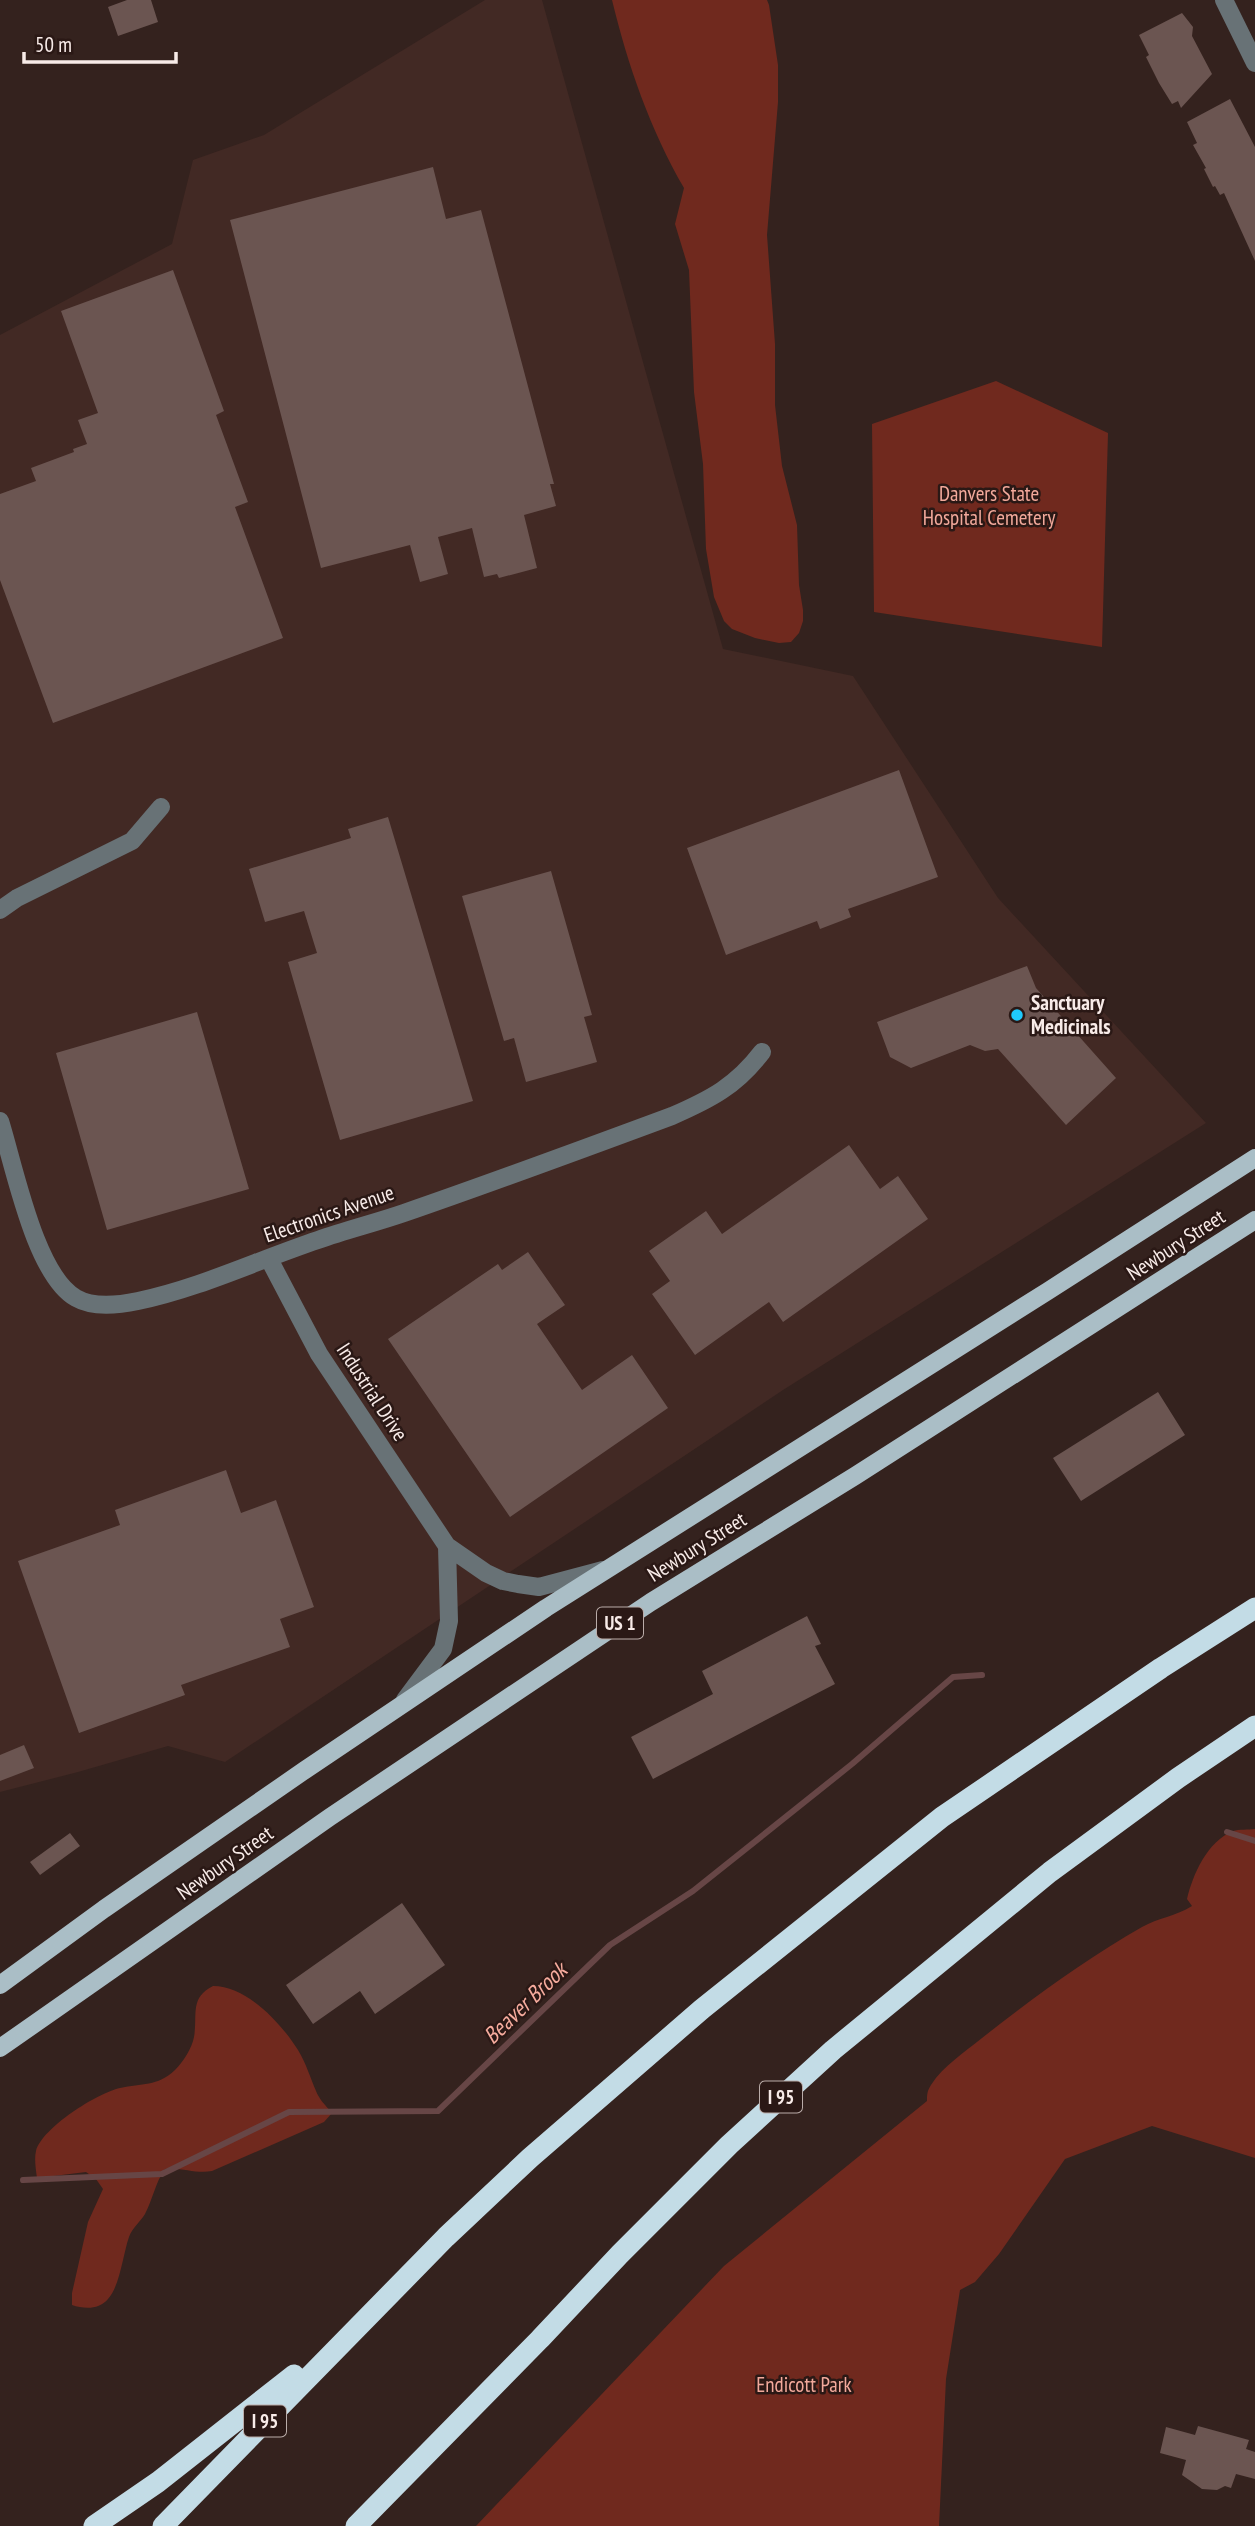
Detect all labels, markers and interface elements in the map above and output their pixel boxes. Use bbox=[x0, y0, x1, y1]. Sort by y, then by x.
scale bar bbox=[24, 21, 177, 65]
text: 50 m bbox=[35, 31, 72, 58]
park label: Danvers State Hospital Cemetery bbox=[923, 480, 1055, 531]
place label: Sanctuary Medicinals bbox=[1031, 989, 1111, 1040]
marker: Sanctuary Medicinals bbox=[1009, 1007, 1025, 1023]
street label: Electronics Avenue bbox=[260, 1179, 397, 1248]
street label: Newbury Street bbox=[1122, 1203, 1230, 1286]
street label: Industrial Drive bbox=[331, 1338, 414, 1446]
street label: Newbury Street bbox=[642, 1505, 751, 1588]
road number: US 1 bbox=[597, 1608, 643, 1638]
street label: Newbury Street bbox=[171, 1819, 278, 1906]
water label: Beaver Brook bbox=[477, 1954, 575, 2050]
road number: I 95 bbox=[760, 2082, 802, 2112]
park label: Endicott Park bbox=[756, 2371, 852, 2398]
road number: I 95 bbox=[244, 2406, 286, 2436]

